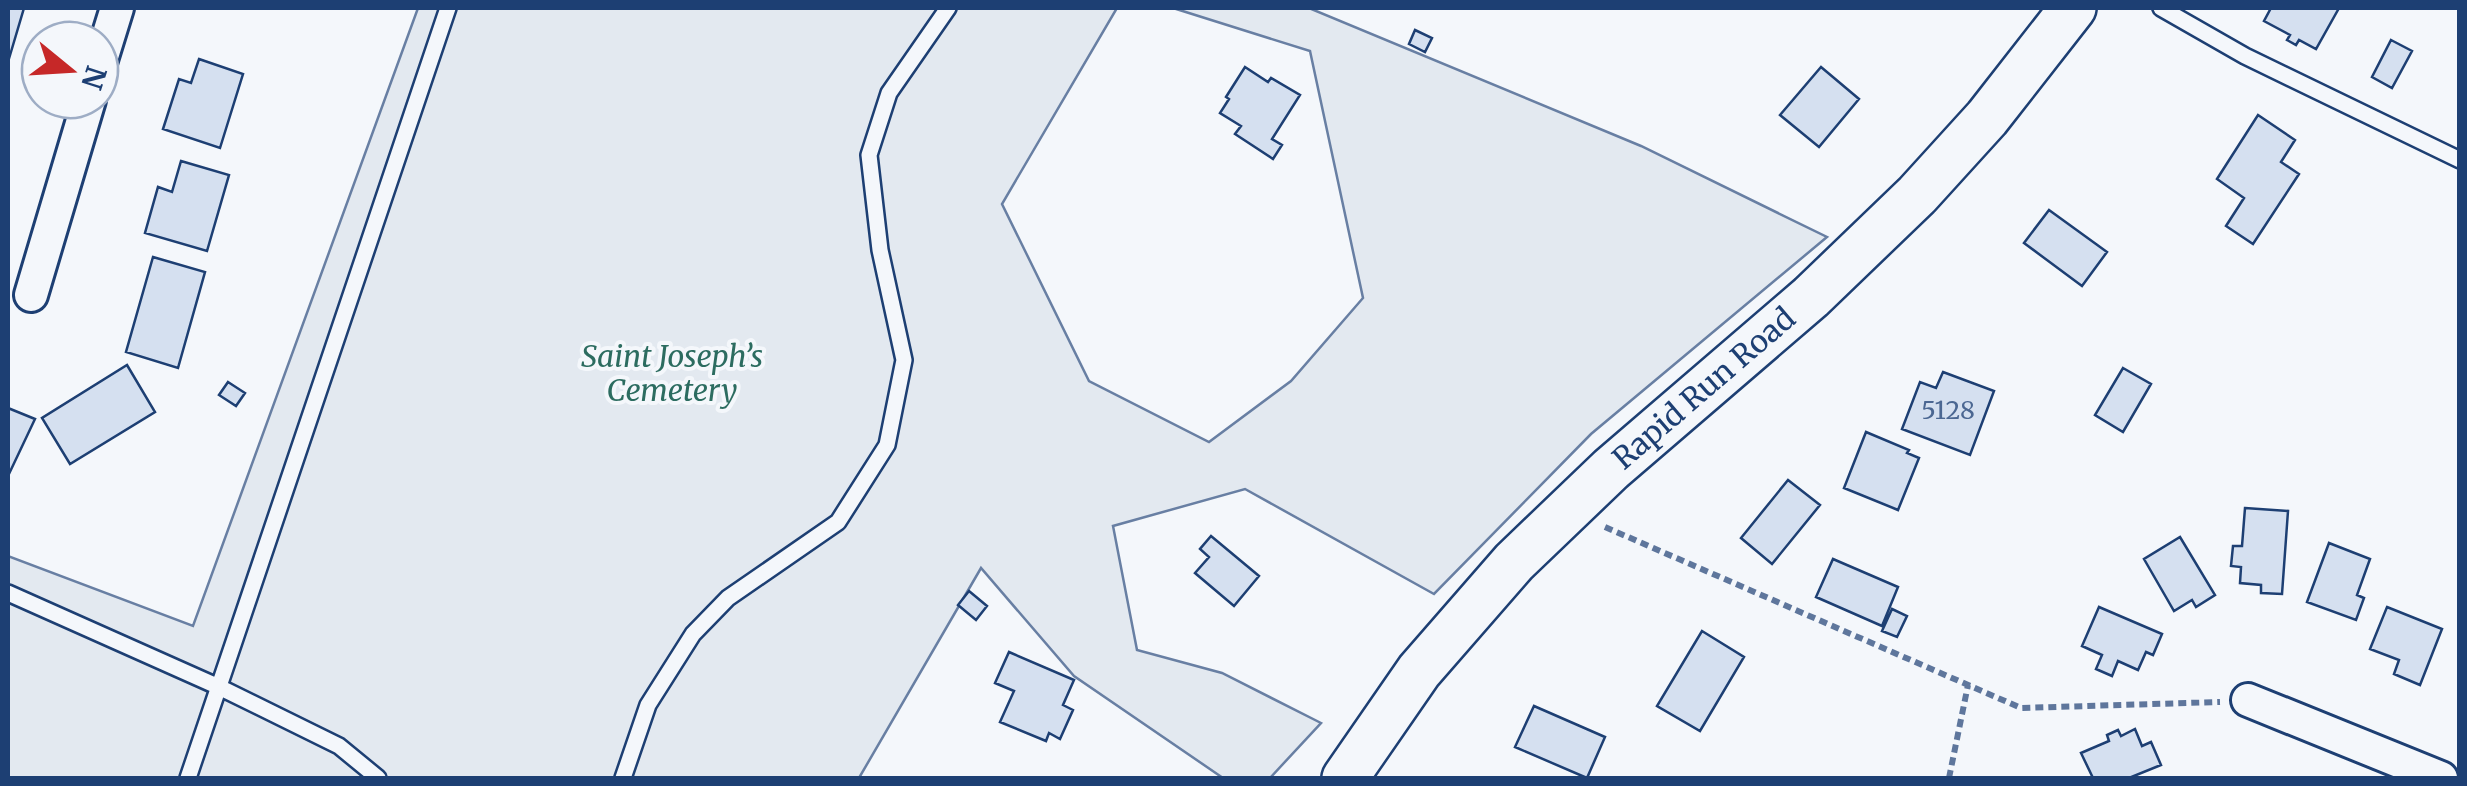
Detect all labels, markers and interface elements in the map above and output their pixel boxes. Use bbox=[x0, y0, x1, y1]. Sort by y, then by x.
north arrow bbox=[20, 20, 120, 120]
text: N bbox=[73, 62, 114, 94]
street label: Rapid Run Road bbox=[1604, 299, 1803, 477]
park label: Saint Joseph’s Cemetery bbox=[581, 337, 763, 409]
house number: 5128 bbox=[1921, 394, 1975, 426]

